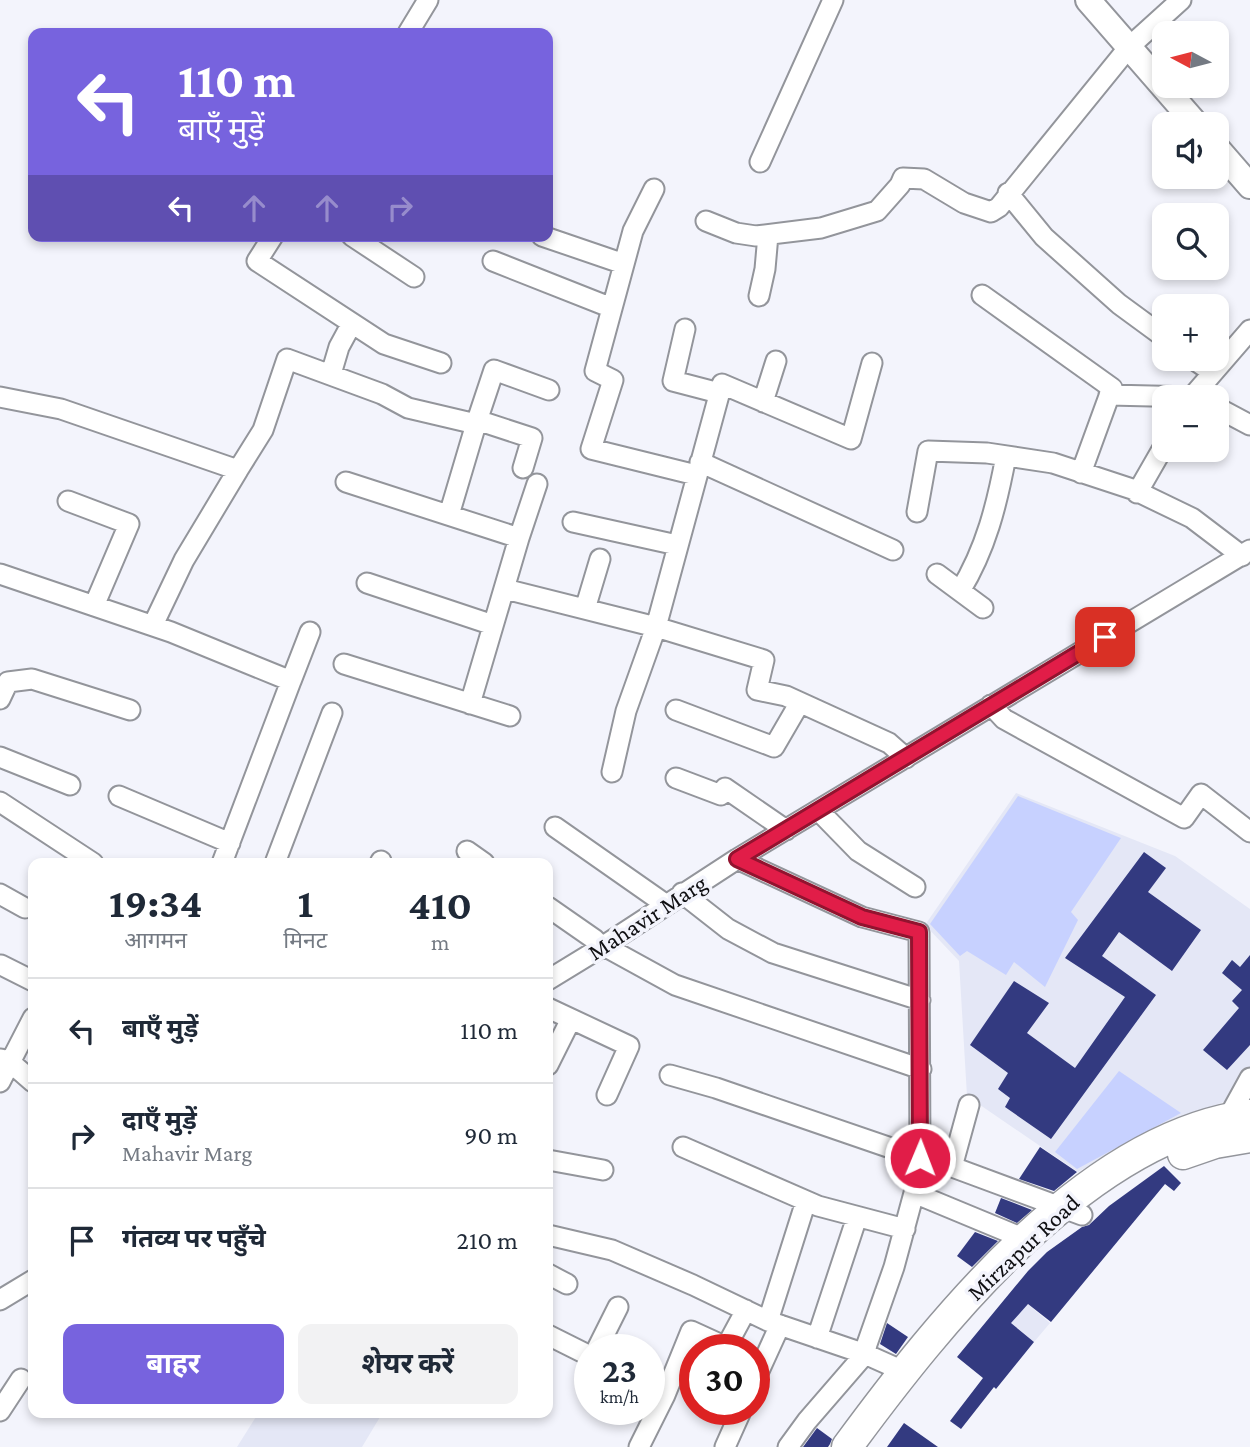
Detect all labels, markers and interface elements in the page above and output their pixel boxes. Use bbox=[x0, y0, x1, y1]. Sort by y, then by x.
north arrow bbox=[1152, 21, 1228, 98]
map controls bbox=[1152, 21, 1229, 462]
text: 110 m bbox=[178, 53, 295, 108]
icon: left bbox=[63, 56, 154, 147]
text: बाएँ मुड़ें bbox=[178, 111, 265, 147]
button: sound bbox=[1152, 112, 1229, 189]
icon: left bbox=[162, 189, 200, 227]
icon: ahead bbox=[235, 189, 273, 227]
icon: ahead bbox=[308, 189, 346, 227]
icon: right bbox=[381, 189, 419, 227]
button: search bbox=[1152, 203, 1229, 280]
button: + bbox=[1152, 294, 1229, 371]
button: − bbox=[1152, 385, 1229, 462]
pin bbox=[1075, 607, 1135, 667]
icon: arrive bbox=[1086, 618, 1124, 656]
street label: Mahavir Marg bbox=[583, 868, 712, 965]
text: 19:34 bbox=[109, 879, 202, 926]
text: 1 bbox=[297, 879, 313, 926]
text: 410 bbox=[408, 881, 472, 928]
text: आगमन bbox=[124, 927, 187, 953]
text: मिनट bbox=[283, 927, 327, 953]
text: m bbox=[431, 929, 449, 955]
icon: left bbox=[63, 1012, 101, 1050]
text: बाएँ मुड़ें bbox=[122, 1014, 198, 1043]
text: 110 m bbox=[460, 1016, 518, 1045]
text: दाएँ मुड़ें bbox=[122, 1106, 197, 1135]
icon: right bbox=[63, 1117, 101, 1155]
text: 90 m bbox=[464, 1121, 518, 1150]
position arrow bbox=[883, 1121, 957, 1195]
text: Mahavir Marg bbox=[122, 1140, 252, 1166]
street label: Mirzapur Road bbox=[962, 1188, 1085, 1306]
icon: arrive bbox=[63, 1222, 101, 1260]
text: गंतव्य पर पहुँचे bbox=[122, 1224, 266, 1253]
text: 210 m bbox=[457, 1226, 518, 1255]
button: बाहर bbox=[63, 1324, 284, 1404]
button: शेयर करें bbox=[298, 1324, 518, 1404]
speed limit sign: 30 bbox=[679, 1334, 770, 1425]
text: 23 bbox=[602, 1351, 637, 1390]
text: km/h bbox=[600, 1387, 639, 1407]

